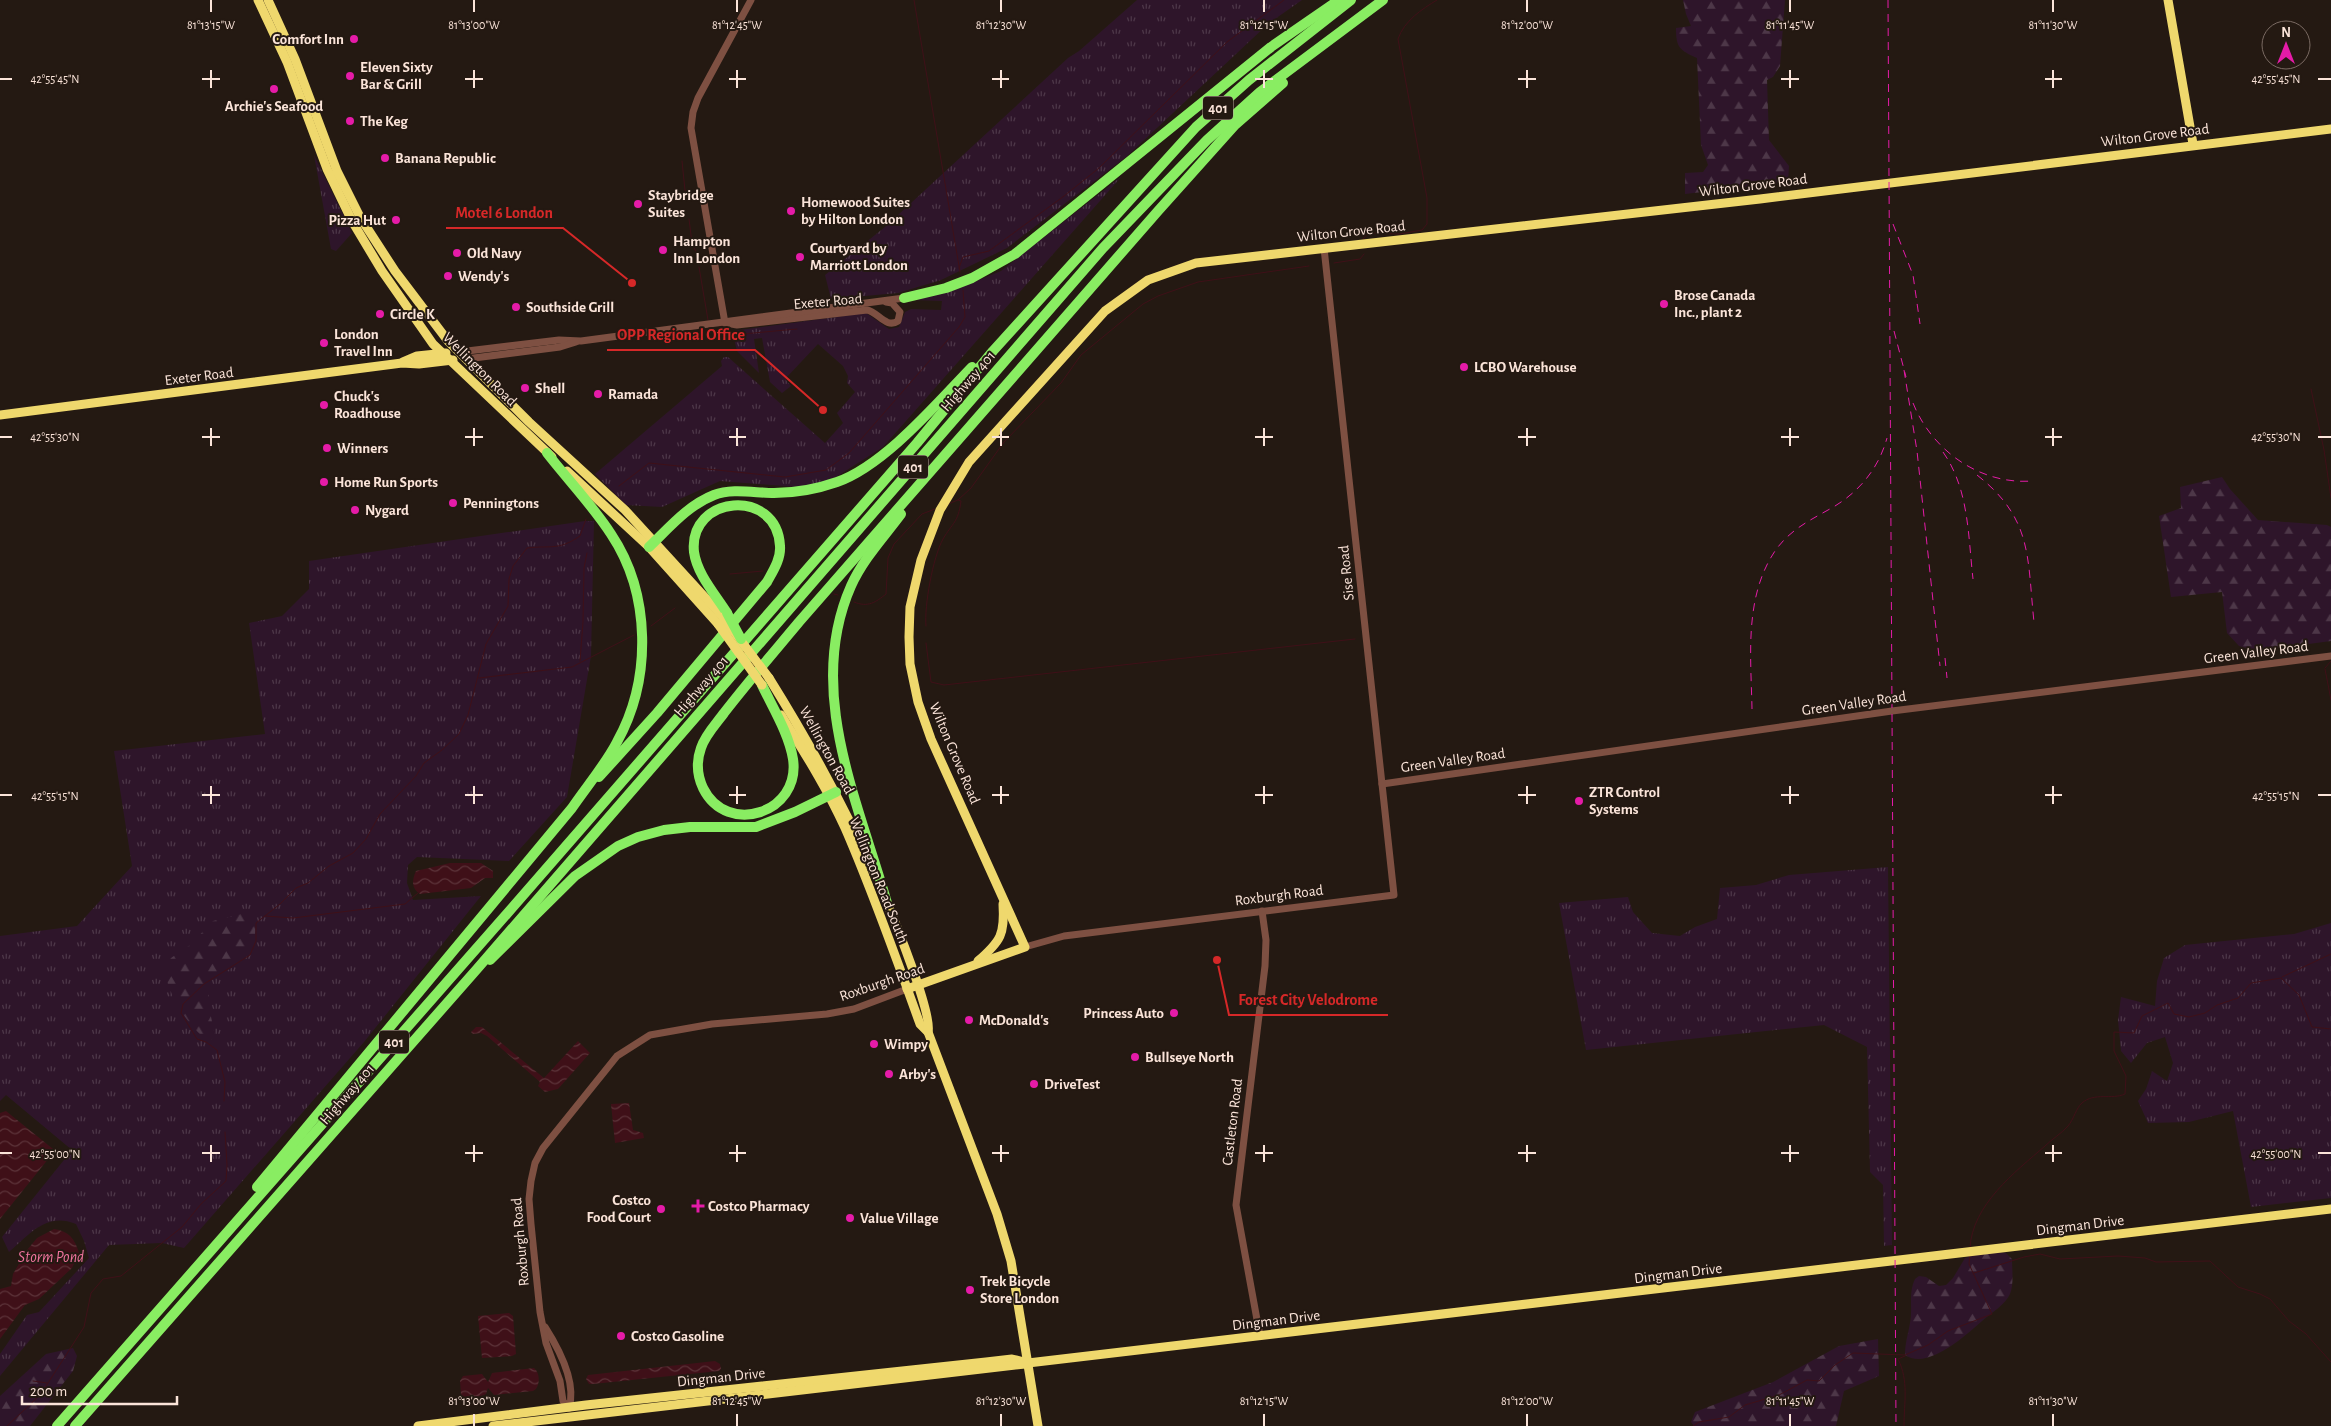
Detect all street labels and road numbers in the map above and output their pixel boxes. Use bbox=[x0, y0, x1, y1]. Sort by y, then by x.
road number: 401 bbox=[1203, 96, 1233, 120]
street label: Wilton Grove Road bbox=[2100, 121, 2210, 150]
street label: Wilton Grove Road bbox=[1698, 171, 1808, 200]
street label: Wilton Grove Road bbox=[1296, 218, 1406, 245]
street label: Exeter Road bbox=[793, 291, 863, 312]
street label: Wellington Road bbox=[440, 330, 520, 409]
street label: Highway 401 bbox=[938, 348, 998, 414]
street label: Exeter Road bbox=[164, 365, 234, 388]
road number: 401 bbox=[898, 456, 928, 478]
street label: Sise Road bbox=[1336, 544, 1357, 601]
street label: Green Valley Road bbox=[2203, 639, 2309, 666]
street label: Highway 401 bbox=[671, 653, 731, 719]
street label: Green Valley Road bbox=[1801, 689, 1907, 718]
street label: Wilton Grove Road bbox=[926, 700, 983, 806]
street label: Wellington Road bbox=[796, 704, 857, 797]
street label: Green Valley Road bbox=[1400, 746, 1506, 775]
street label: Wellington Road South bbox=[846, 815, 911, 945]
street label: Roxburgh Road bbox=[1234, 883, 1324, 908]
street label: Roxburgh Road bbox=[838, 961, 927, 1004]
road number: 401 bbox=[379, 1030, 409, 1054]
street label: Highway 401 bbox=[317, 1061, 377, 1127]
street label: Castleton Road bbox=[1220, 1077, 1245, 1166]
street label: Roxburgh Road bbox=[509, 1197, 532, 1287]
street label: Dingman Drive bbox=[2035, 1213, 2125, 1238]
street label: Dingman Drive bbox=[1633, 1261, 1723, 1286]
street label: Dingman Drive bbox=[1231, 1308, 1321, 1333]
street label: Dingman Drive bbox=[676, 1365, 766, 1390]

